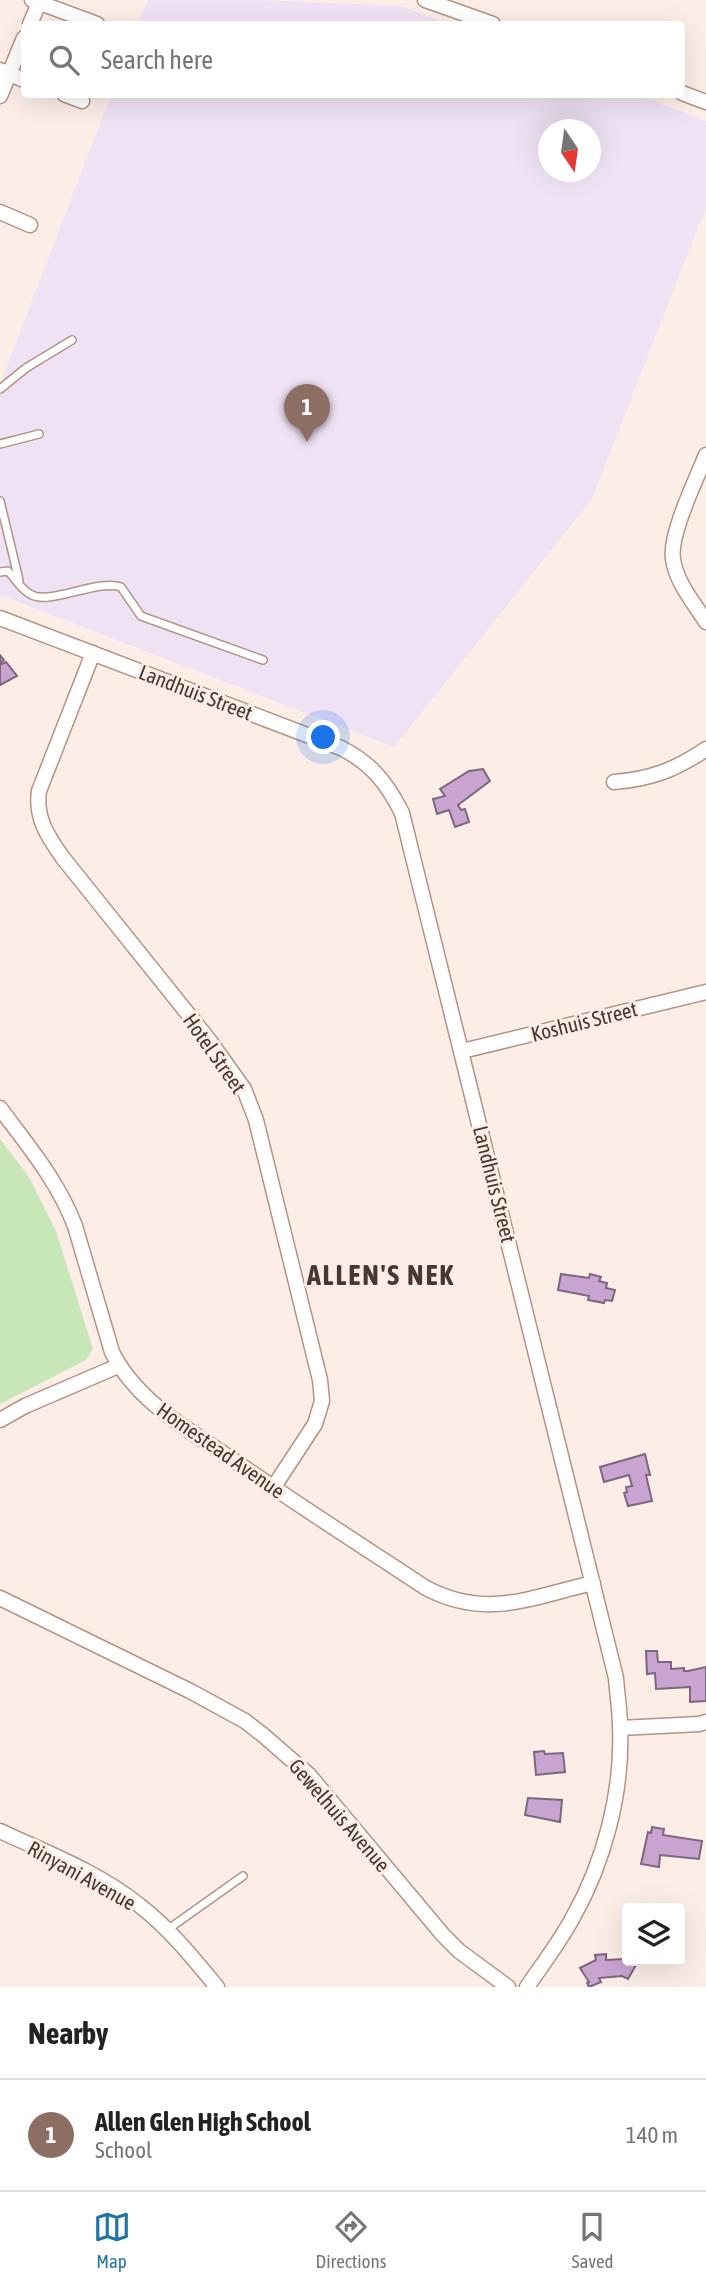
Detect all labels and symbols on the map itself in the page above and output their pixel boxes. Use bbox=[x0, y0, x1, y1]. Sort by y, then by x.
north arrow bbox=[538, 119, 601, 182]
pin: 1 bbox=[284, 384, 330, 442]
street label: Landhuis Street bbox=[136, 659, 256, 725]
your location bbox=[306, 720, 340, 754]
street label: Koshuis Street bbox=[528, 996, 640, 1046]
street label: Hotel Street bbox=[179, 1008, 251, 1098]
street label: Landhuis Street bbox=[469, 1123, 521, 1245]
district label: ALLEN'S NEK bbox=[306, 1259, 455, 1291]
street label: Homestead Avenue bbox=[153, 1397, 289, 1503]
street label: Gewelhuis Avenue bbox=[285, 1754, 395, 1876]
street label: Rinyani Avenue bbox=[24, 1835, 140, 1915]

